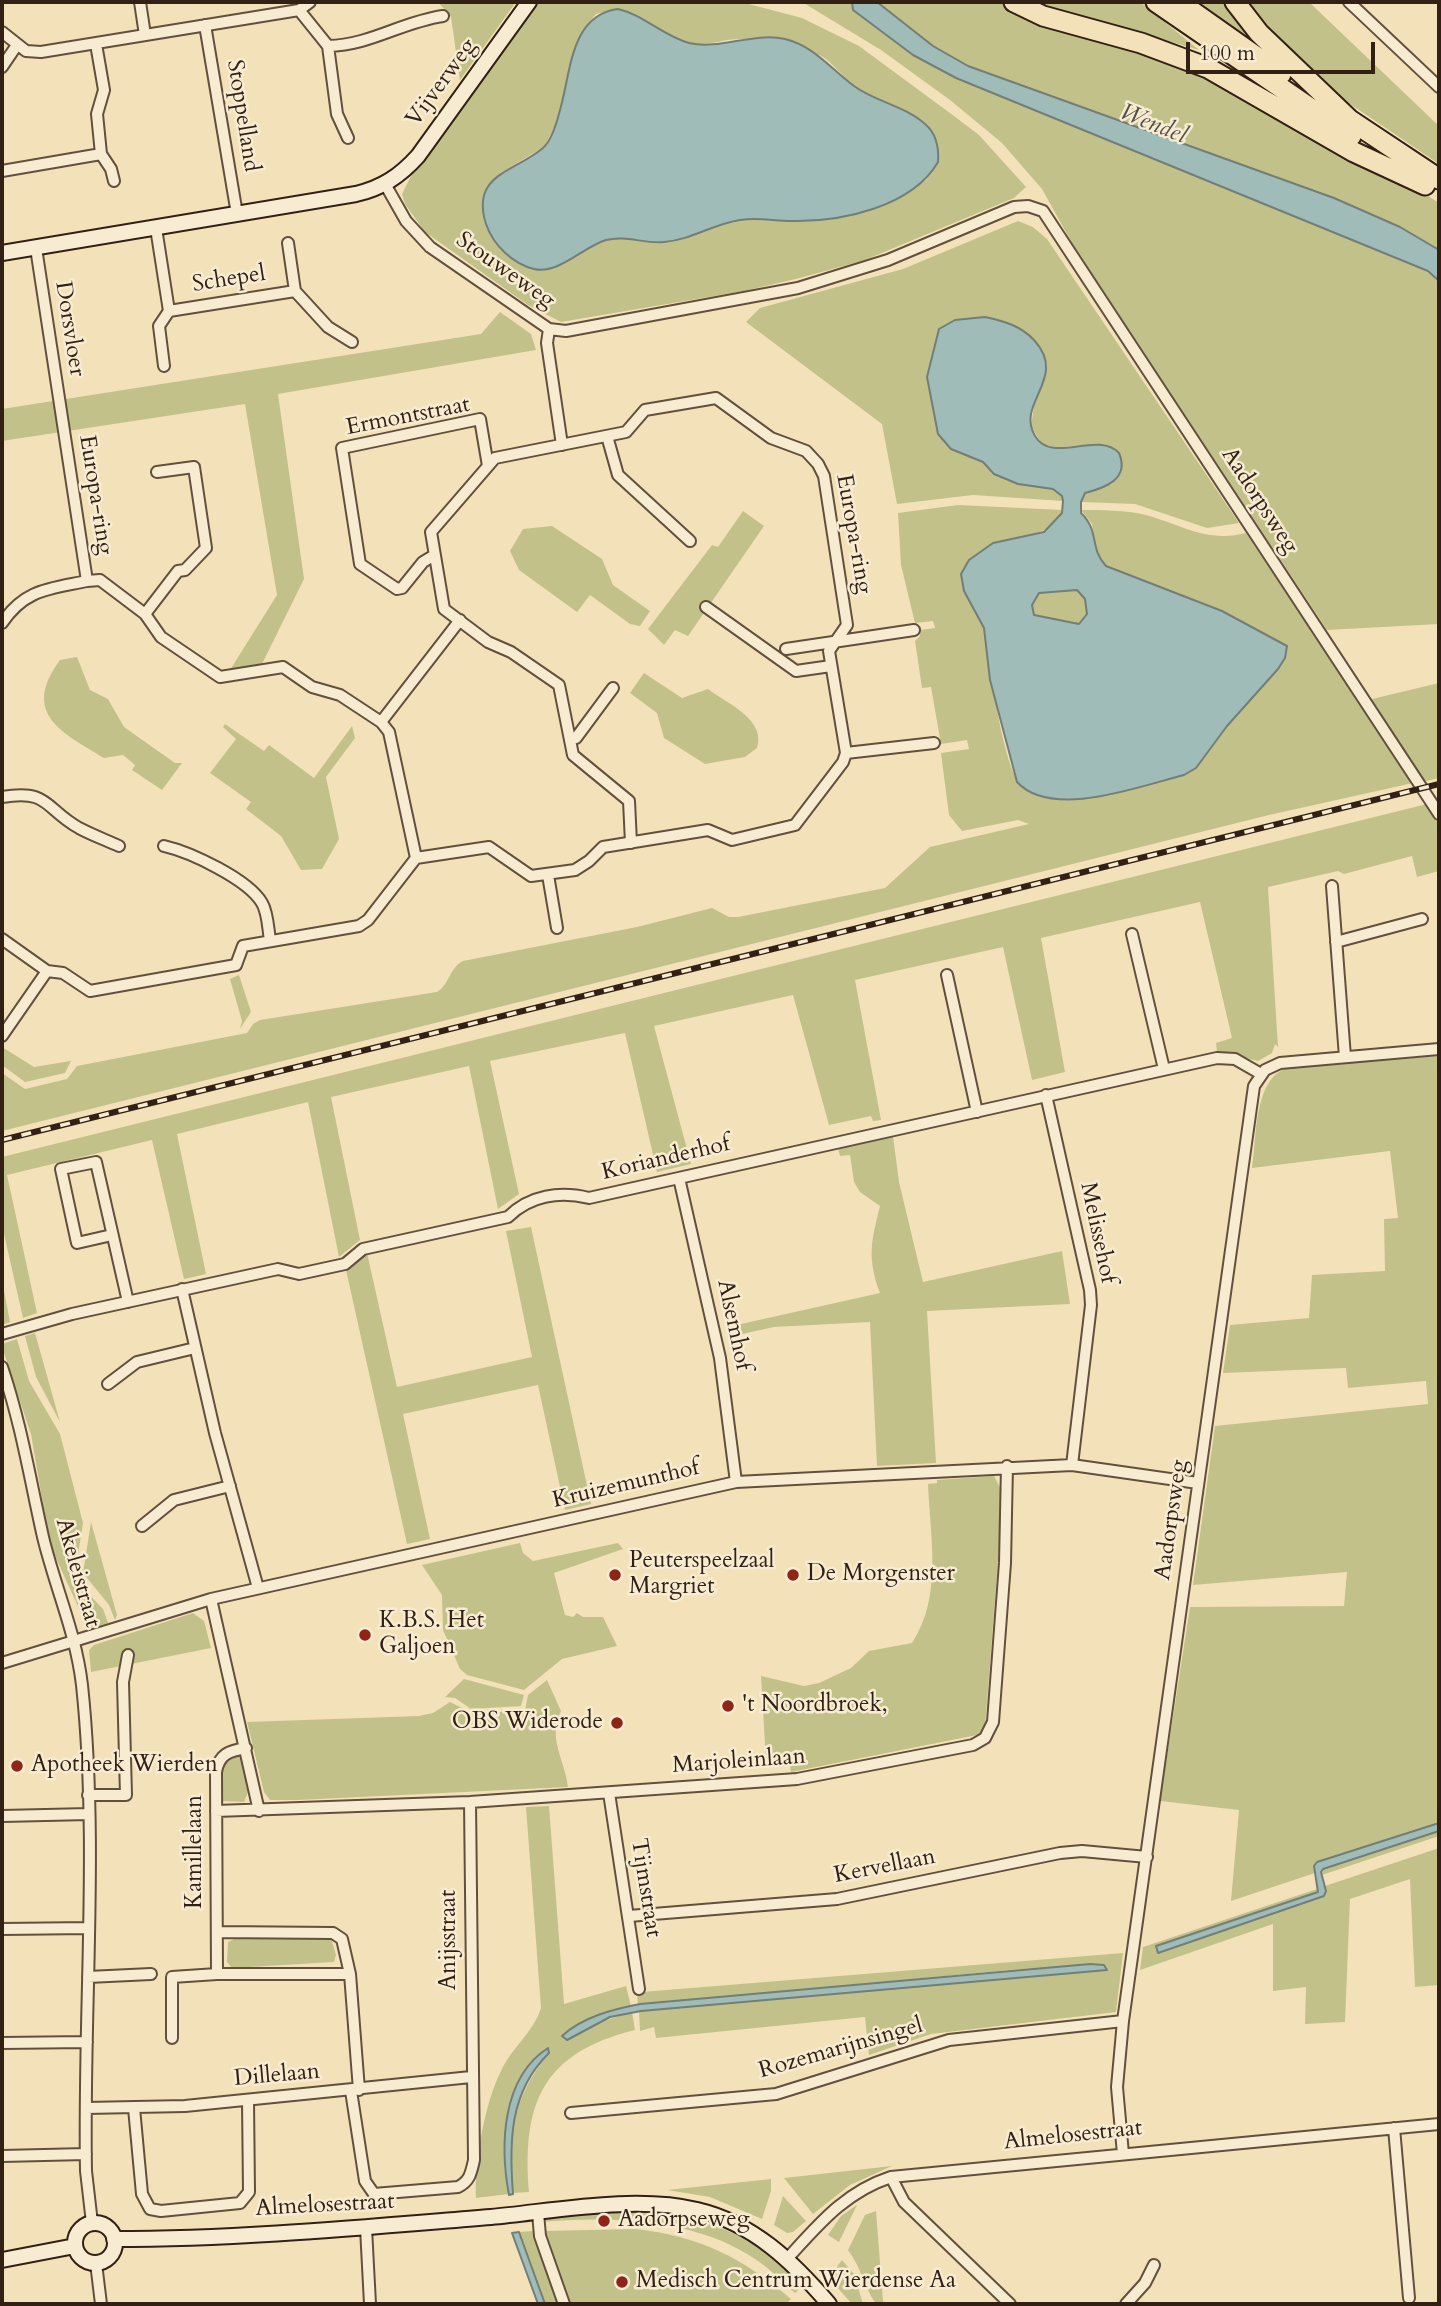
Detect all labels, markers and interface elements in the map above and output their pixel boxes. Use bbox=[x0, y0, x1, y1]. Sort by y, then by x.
scale bar bbox=[1189, 28, 1378, 72]
street label: Vijverweg bbox=[401, 34, 483, 132]
text: 100 m bbox=[1199, 39, 1255, 68]
street label: Stoppelland bbox=[220, 58, 264, 174]
water label: Wendel bbox=[1115, 99, 1191, 151]
street label: Stouweweg bbox=[450, 227, 560, 315]
street label: Schepel bbox=[190, 261, 268, 299]
street label: Dorsvloer bbox=[48, 279, 90, 379]
street label: Ermontstraat bbox=[344, 391, 472, 443]
street label: Europa-ring bbox=[72, 433, 118, 557]
street label: Aadorpsweg bbox=[1214, 443, 1304, 559]
street label: Europa-ring bbox=[829, 472, 877, 596]
street label: Korianderhof bbox=[599, 1131, 733, 1187]
street label: Melissehof bbox=[1073, 1180, 1121, 1286]
street label: Alsemhof bbox=[710, 1277, 756, 1373]
street label: Kruizemunthof bbox=[550, 1455, 702, 1515]
street label: Aadorpsweg bbox=[1150, 1458, 1194, 1582]
street label: Akeleistraat bbox=[48, 1515, 106, 1631]
place label: Peuterspeelzaal Margriet bbox=[629, 1548, 774, 1602]
place label: De Morgenster bbox=[807, 1561, 955, 1589]
marker: Peuterspeelzaal Margriet bbox=[607, 1567, 623, 1583]
marker: De Morgenster bbox=[785, 1567, 801, 1583]
place label: K.B.S. Het Galjoen bbox=[379, 1608, 484, 1662]
marker: K.B.S. Het Galjoen bbox=[357, 1627, 373, 1643]
place label: 't Noordbroek, bbox=[742, 1692, 888, 1720]
marker: 't Noordbroek, bbox=[720, 1698, 736, 1714]
place label: OBS Widerode bbox=[452, 1709, 603, 1737]
marker: OBS Widerode bbox=[609, 1715, 625, 1731]
street label: Marjoleinlaan bbox=[671, 1744, 807, 1780]
place label: Apotheek Wierden bbox=[31, 1752, 218, 1780]
marker: Apotheek Wierden bbox=[9, 1758, 25, 1774]
street label: Kamillelaan bbox=[182, 1795, 210, 1909]
street label: Tijmstraat bbox=[624, 1837, 666, 1939]
street label: Kervellaan bbox=[832, 1844, 938, 1890]
street label: Anijsstraat bbox=[436, 1890, 464, 1990]
street label: Rozemarijnsingel bbox=[756, 2012, 926, 2086]
street label: Dillelaan bbox=[233, 2059, 321, 2093]
street label: Almelosestraat bbox=[1002, 2115, 1144, 2157]
street label: Almelosestraat bbox=[255, 2189, 395, 2223]
place label: Aadorpseweg bbox=[618, 2207, 750, 2235]
marker: Aadorpseweg bbox=[596, 2213, 612, 2229]
place label: Medisch Centrum Wierdense Aa bbox=[636, 2268, 956, 2296]
marker: Medisch Centrum Wierdense Aa bbox=[614, 2274, 630, 2290]

